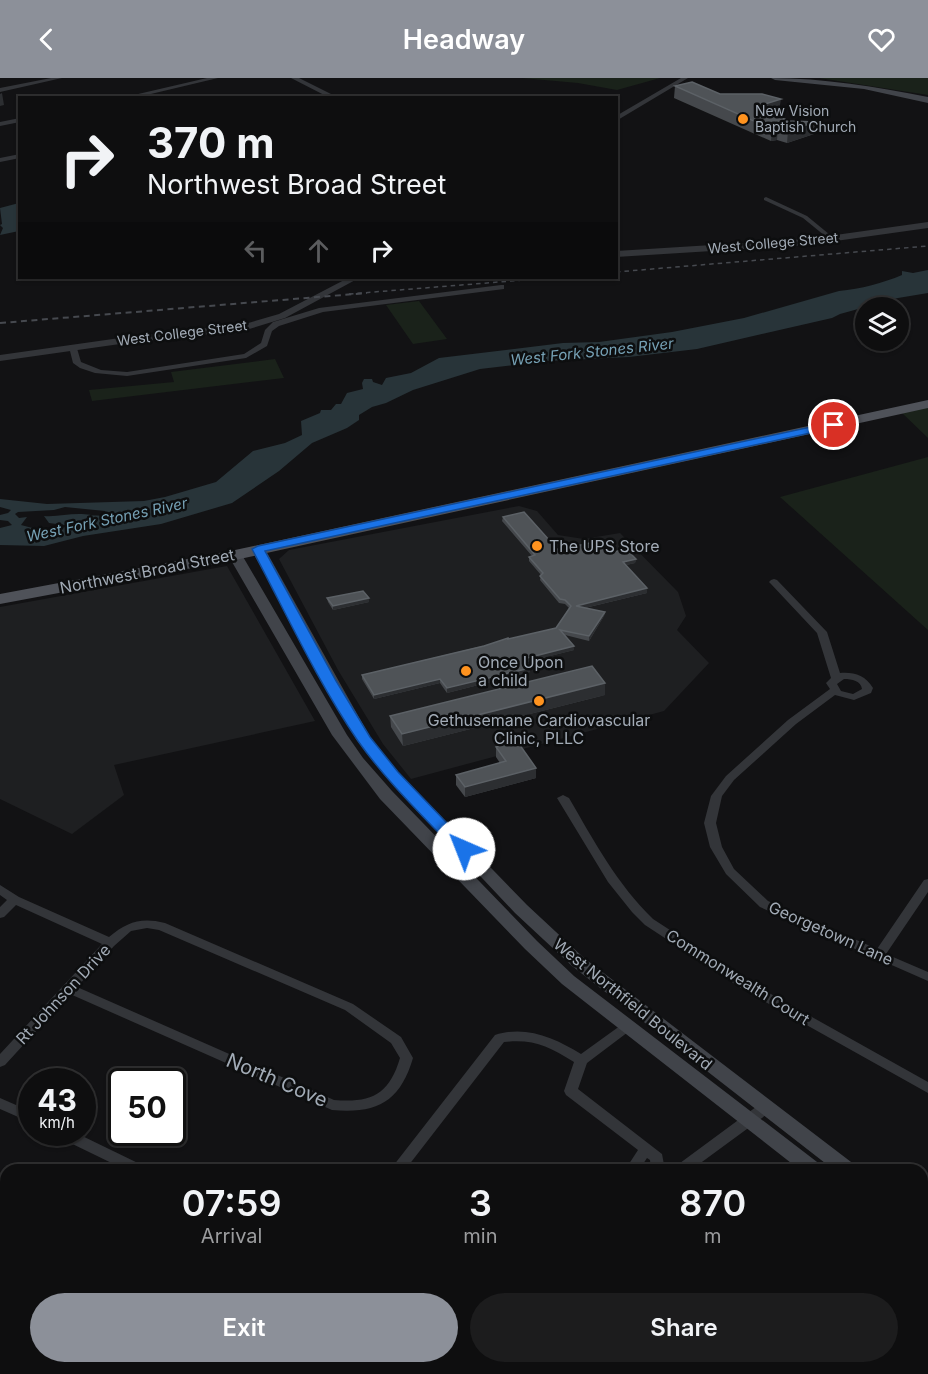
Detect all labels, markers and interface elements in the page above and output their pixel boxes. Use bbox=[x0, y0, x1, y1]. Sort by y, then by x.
icon: back bbox=[30, 23, 63, 56]
text: Headway bbox=[403, 23, 525, 56]
icon: heart bbox=[865, 23, 898, 56]
place label: New Vision Baptish Church bbox=[755, 102, 856, 135]
marker: New Vision Baptish Church bbox=[736, 112, 750, 126]
text: 370 m bbox=[147, 117, 274, 168]
icon: right bbox=[48, 120, 126, 198]
text: Northwest Broad Street bbox=[147, 168, 446, 201]
street label: West College Street bbox=[707, 228, 839, 257]
icon: left bbox=[239, 234, 272, 267]
icon: ahead bbox=[302, 234, 335, 267]
icon: right bbox=[365, 234, 398, 267]
map controls bbox=[855, 297, 909, 351]
button: layers bbox=[855, 297, 909, 351]
street label: West College Street bbox=[116, 316, 248, 349]
water label: West Fork Stones River bbox=[509, 333, 675, 370]
pin bbox=[808, 399, 859, 450]
icon: arrive bbox=[817, 408, 850, 441]
water label: West Fork Stones River bbox=[25, 493, 189, 546]
place label: The UPS Store bbox=[549, 536, 660, 556]
marker: The UPS Store bbox=[530, 539, 544, 553]
street label: Northwest Broad Street bbox=[58, 544, 236, 598]
place label: Once Upon a child bbox=[478, 652, 563, 690]
marker: Once Upon a child bbox=[459, 664, 473, 678]
marker: Gethusemane Cardiovascular Clinic, PLLC bbox=[532, 694, 546, 708]
place label: Gethusemane Cardiovascular Clinic, PLLC bbox=[428, 710, 650, 748]
position arrow bbox=[432, 817, 496, 881]
street label: Georgetown Lane bbox=[766, 897, 896, 969]
street label: Commonwealth Court bbox=[663, 925, 813, 1029]
street label: West Northfield Boulevard bbox=[550, 934, 716, 1074]
street label: Rt Johnson Drive bbox=[12, 940, 114, 1048]
street label: North Cove bbox=[223, 1048, 331, 1112]
speed limit sign: 50 bbox=[108, 1068, 186, 1146]
text: 43 bbox=[37, 1082, 77, 1118]
text: km/h bbox=[39, 1113, 75, 1132]
text: 07:59 bbox=[182, 1181, 282, 1225]
text: 3 bbox=[469, 1181, 492, 1225]
text: 870 bbox=[679, 1181, 746, 1225]
text: Arrival bbox=[201, 1224, 262, 1248]
text: min bbox=[463, 1224, 497, 1248]
text: m bbox=[704, 1224, 721, 1248]
button: Exit bbox=[30, 1293, 458, 1362]
button: Share bbox=[470, 1293, 898, 1362]

